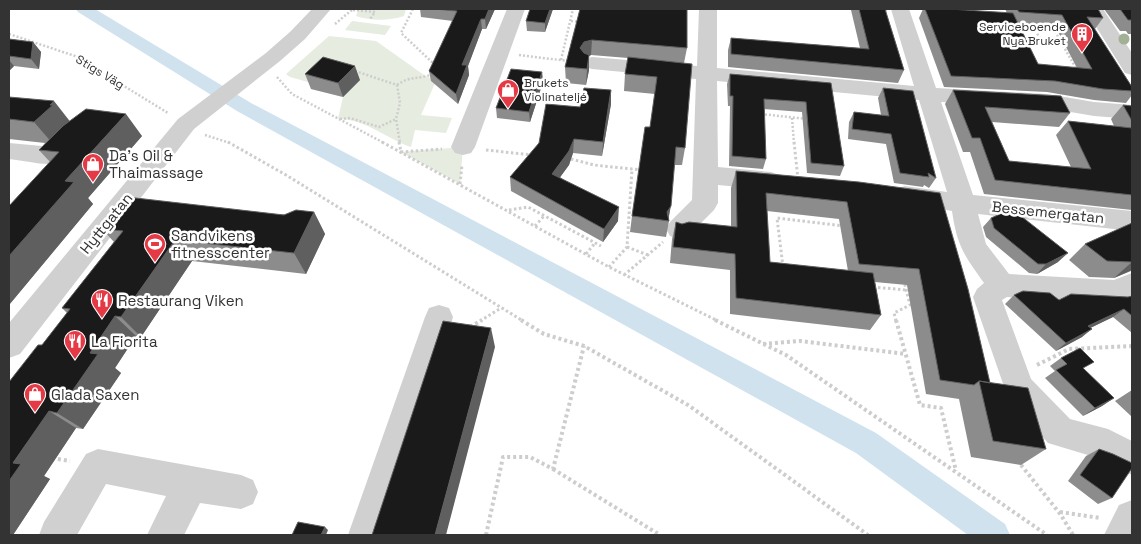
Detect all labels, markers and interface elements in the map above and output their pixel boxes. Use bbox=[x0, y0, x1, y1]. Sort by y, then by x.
place label: Serviceboende Nya Bruket bbox=[979, 19, 1066, 49]
building icon: Serviceboende Nya Bruket bbox=[1070, 22, 1094, 53]
street label: Stigs Väg bbox=[73, 51, 127, 93]
place label: Brukets Violinateljé bbox=[524, 75, 587, 105]
shop icon: Brukets Violinateljé bbox=[496, 78, 520, 109]
place label: Da's Oil & Thaimassage bbox=[109, 146, 204, 182]
shop icon: Da's Oil & Thaimassage bbox=[81, 152, 105, 183]
street label: Hyttgatan bbox=[76, 189, 136, 257]
street label: Bessemergatan bbox=[991, 197, 1105, 227]
place label: Sandvikens fitnesscenter bbox=[171, 226, 270, 262]
sports icon: Sandvikens fitnesscenter bbox=[143, 232, 167, 263]
restaurant icon: Restaurang Viken bbox=[90, 288, 114, 319]
place label: Restaurang Viken bbox=[118, 291, 244, 310]
restaurant icon: La Fiorita bbox=[63, 329, 87, 360]
place label: La Fiorita bbox=[91, 332, 158, 351]
shop icon: Glada Saxen bbox=[23, 382, 47, 413]
place label: Glada Saxen bbox=[51, 385, 139, 404]

